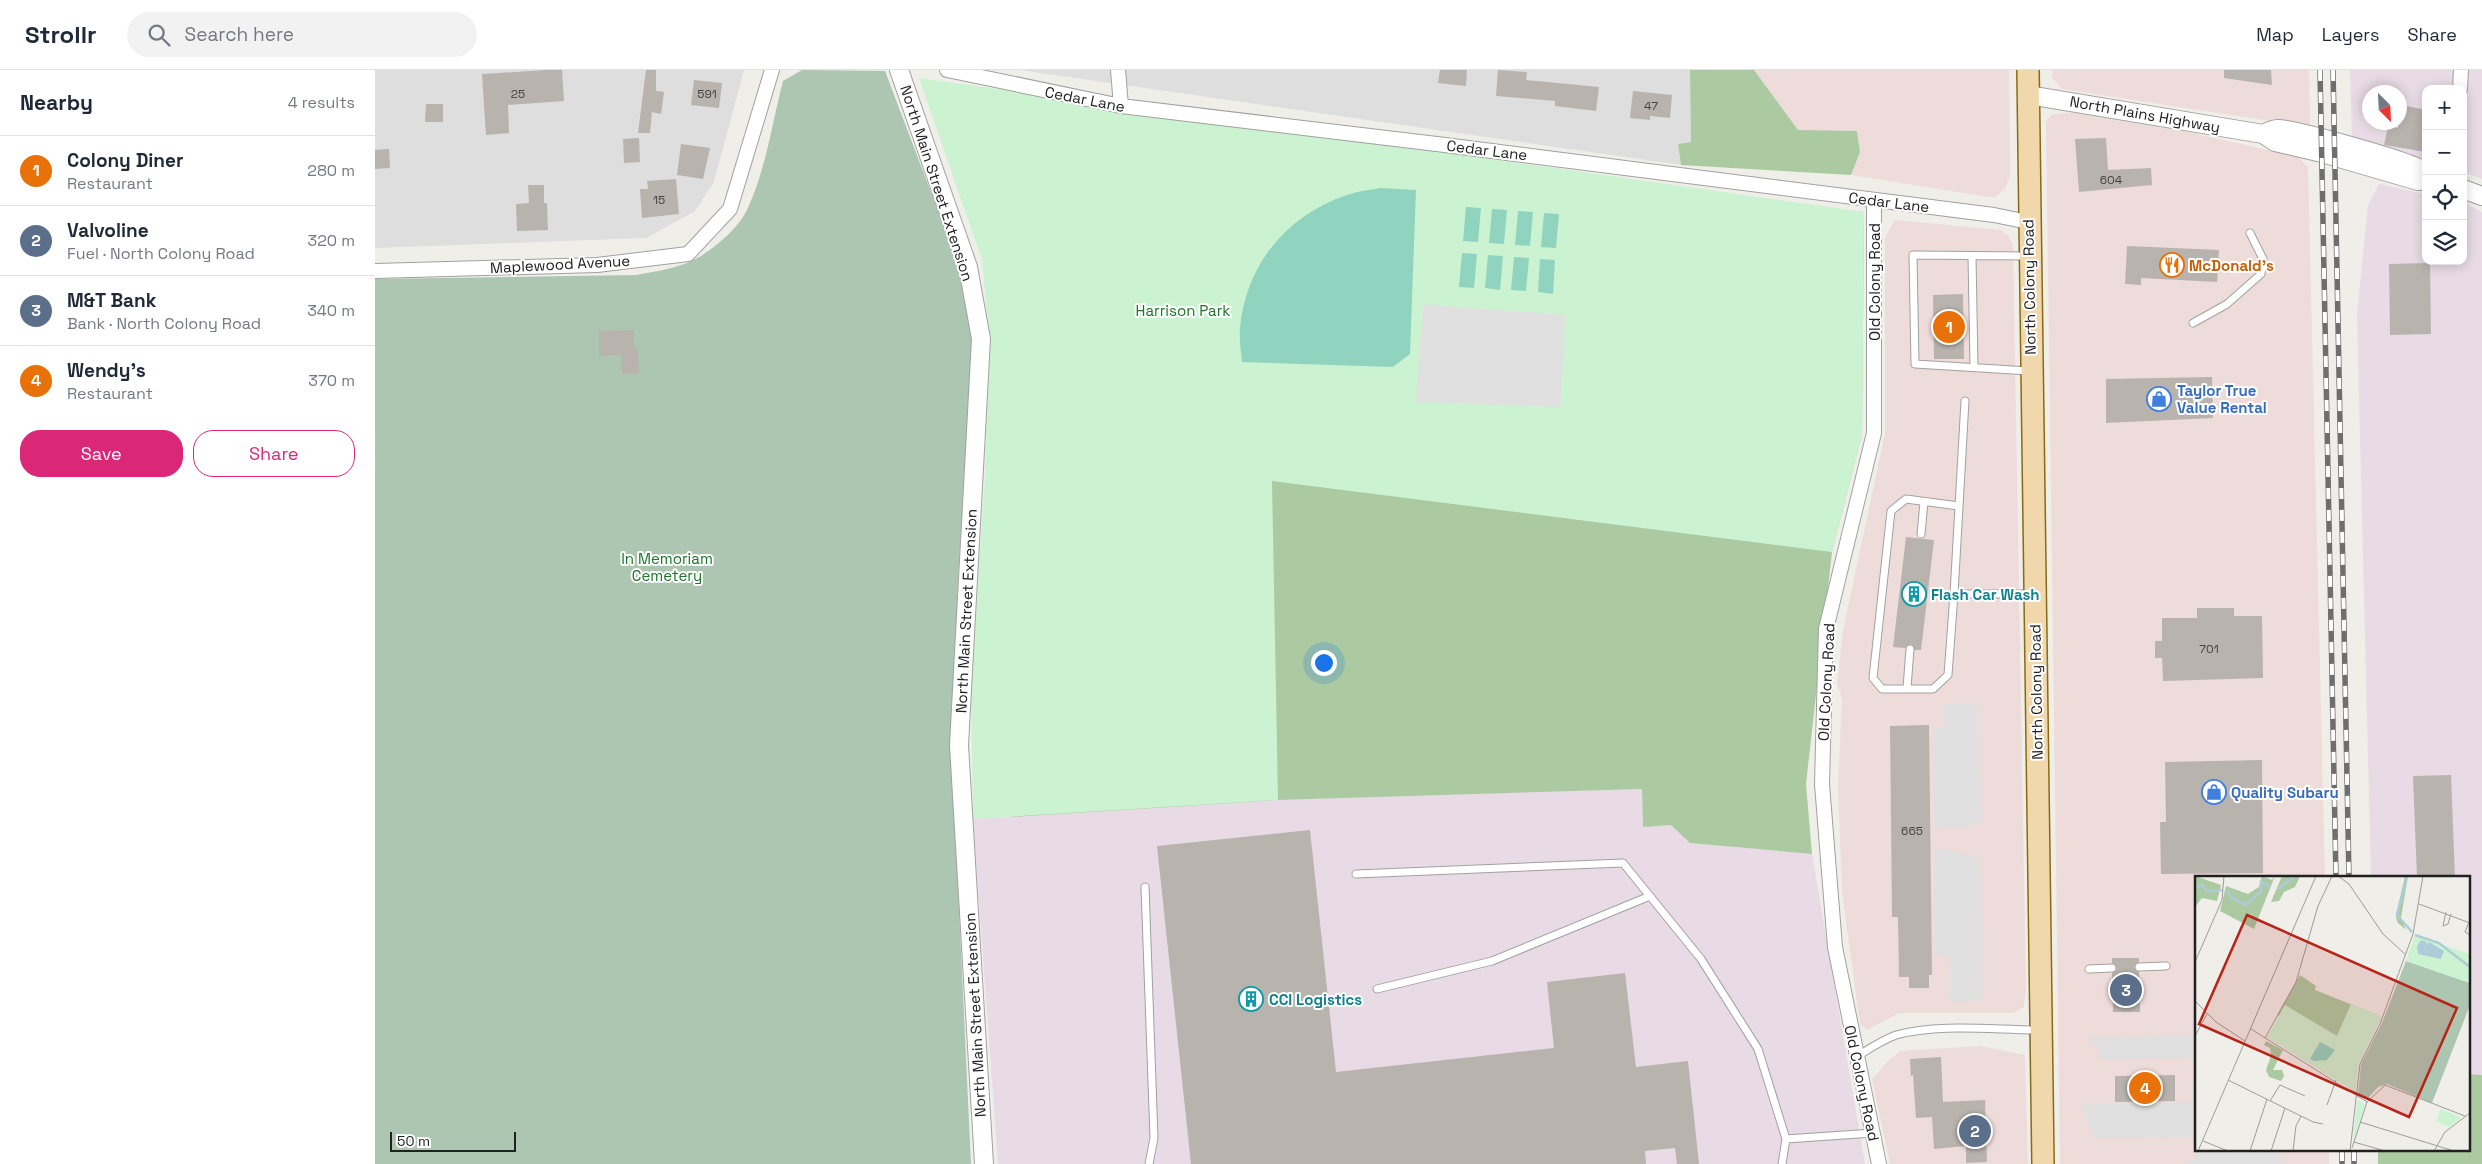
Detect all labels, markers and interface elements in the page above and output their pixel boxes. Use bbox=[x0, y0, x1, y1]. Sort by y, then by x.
search box bbox=[127, 12, 477, 57]
text: Strollr bbox=[25, 19, 97, 50]
icon: search bbox=[145, 21, 173, 49]
text: Search here bbox=[185, 22, 294, 47]
text: Map bbox=[2256, 23, 2294, 46]
text: Layers bbox=[2322, 23, 2379, 46]
text: Share bbox=[2407, 23, 2457, 46]
street label: Cedar Lane bbox=[1043, 82, 1127, 116]
street label: North Main Street Extension bbox=[896, 83, 978, 283]
north arrow bbox=[2362, 85, 2407, 130]
map controls bbox=[2422, 85, 2467, 265]
button: + bbox=[2422, 85, 2467, 130]
house number: 25 bbox=[511, 86, 525, 102]
house number: 591 bbox=[697, 86, 717, 102]
text: Nearby bbox=[20, 89, 93, 116]
street label: North Plains Highway bbox=[2068, 91, 2222, 137]
text: 4 results bbox=[288, 92, 355, 113]
house number: 47 bbox=[1644, 98, 1658, 114]
button: − bbox=[2422, 130, 2467, 175]
street label: Cedar Lane bbox=[1446, 136, 1529, 164]
text: Colony Diner bbox=[67, 148, 184, 173]
text: 1 bbox=[32, 160, 40, 181]
text: 280 m bbox=[307, 160, 355, 181]
house number: 604 bbox=[2100, 172, 2123, 188]
text: Restaurant bbox=[67, 173, 153, 194]
button: locate bbox=[2422, 175, 2467, 220]
street label: Cedar Lane bbox=[1848, 188, 1931, 216]
house number: 15 bbox=[653, 192, 665, 208]
text: Valvoline bbox=[67, 218, 149, 243]
street label: North Colony Road bbox=[2018, 219, 2040, 355]
button: layers bbox=[2422, 220, 2467, 265]
street label: Old Colony Road bbox=[1865, 223, 1884, 341]
text: 2 bbox=[31, 230, 41, 251]
text: 320 m bbox=[308, 230, 355, 251]
text: Fuel · North Colony Road bbox=[67, 243, 255, 264]
street label: Maplewood Avenue bbox=[489, 251, 631, 277]
restaurant icon: McDonald's bbox=[2159, 252, 2185, 278]
place label: McDonald's bbox=[2189, 256, 2274, 275]
text: M&T Bank bbox=[67, 288, 156, 313]
text: 3 bbox=[31, 300, 41, 321]
text: 340 m bbox=[307, 300, 355, 321]
park label: Harrison Park bbox=[1136, 301, 1230, 320]
pin: 1 bbox=[1933, 308, 1965, 346]
text: Bank · North Colony Road bbox=[67, 313, 261, 334]
text: Wendy's bbox=[67, 358, 146, 383]
text: 4 bbox=[31, 370, 41, 391]
text: 370 m bbox=[308, 370, 355, 391]
place label: Taylor True Value Rental bbox=[2177, 381, 2267, 417]
text: Restaurant bbox=[67, 383, 153, 404]
shop icon: Taylor True Value Rental bbox=[2146, 386, 2172, 412]
button: Save bbox=[20, 430, 183, 477]
button: Share bbox=[193, 430, 355, 477]
street label: North Main Street Extension bbox=[951, 508, 981, 714]
park label: In Memoriam Cemetery bbox=[621, 549, 713, 585]
building icon: Flash Car Wash bbox=[1901, 581, 1927, 607]
place label: Flash Car Wash bbox=[1931, 585, 2040, 604]
street label: Old Colony Road bbox=[1813, 623, 1839, 741]
street label: North Colony Road bbox=[2025, 624, 2047, 760]
house number: 701 bbox=[2199, 641, 2219, 657]
your location bbox=[1311, 650, 1337, 676]
shop icon: Quality Subaru bbox=[2201, 779, 2227, 805]
place label: Quality Subaru bbox=[2231, 783, 2339, 802]
house number: 665 bbox=[1901, 823, 1923, 839]
inset map bbox=[2195, 876, 2469, 1152]
street label: North Main Street Extension bbox=[960, 912, 990, 1118]
pin: 3 bbox=[2110, 971, 2142, 1009]
building icon: CCI Logistics bbox=[1238, 986, 1264, 1012]
place label: CCI Logistics bbox=[1269, 990, 1362, 1009]
street label: Old Colony Road bbox=[1840, 1023, 1884, 1143]
pin: 4 bbox=[2129, 1069, 2161, 1107]
pin: 2 bbox=[1959, 1112, 1991, 1150]
scale bar bbox=[390, 1129, 516, 1152]
text: 50 m bbox=[397, 1132, 430, 1150]

